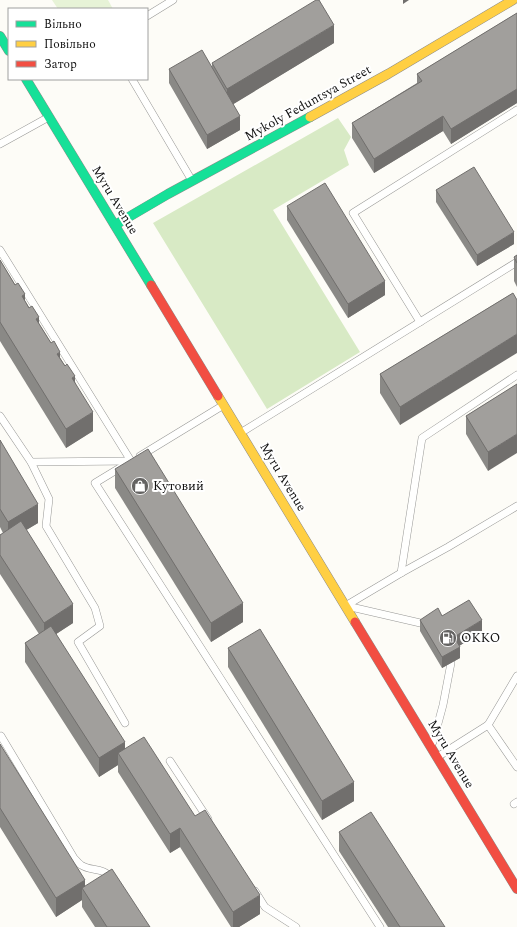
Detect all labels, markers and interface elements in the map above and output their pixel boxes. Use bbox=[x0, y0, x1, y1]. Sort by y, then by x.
legend bbox=[8, 8, 148, 80]
text: Вільно bbox=[44, 15, 82, 34]
text: Повільно bbox=[44, 35, 96, 54]
text: Затор bbox=[44, 55, 77, 74]
street label: Mykoly Feduntsya Street bbox=[241, 60, 375, 146]
street label: Myru Avenue bbox=[87, 162, 143, 238]
street label: Myru Avenue bbox=[255, 439, 311, 515]
shop icon: Кутовий bbox=[130, 476, 150, 496]
place label: Кутовий bbox=[153, 476, 204, 496]
fuel station icon: OKKO bbox=[438, 628, 458, 648]
place label: OKKO bbox=[461, 628, 500, 648]
street label: Myru Avenue bbox=[423, 716, 479, 792]

